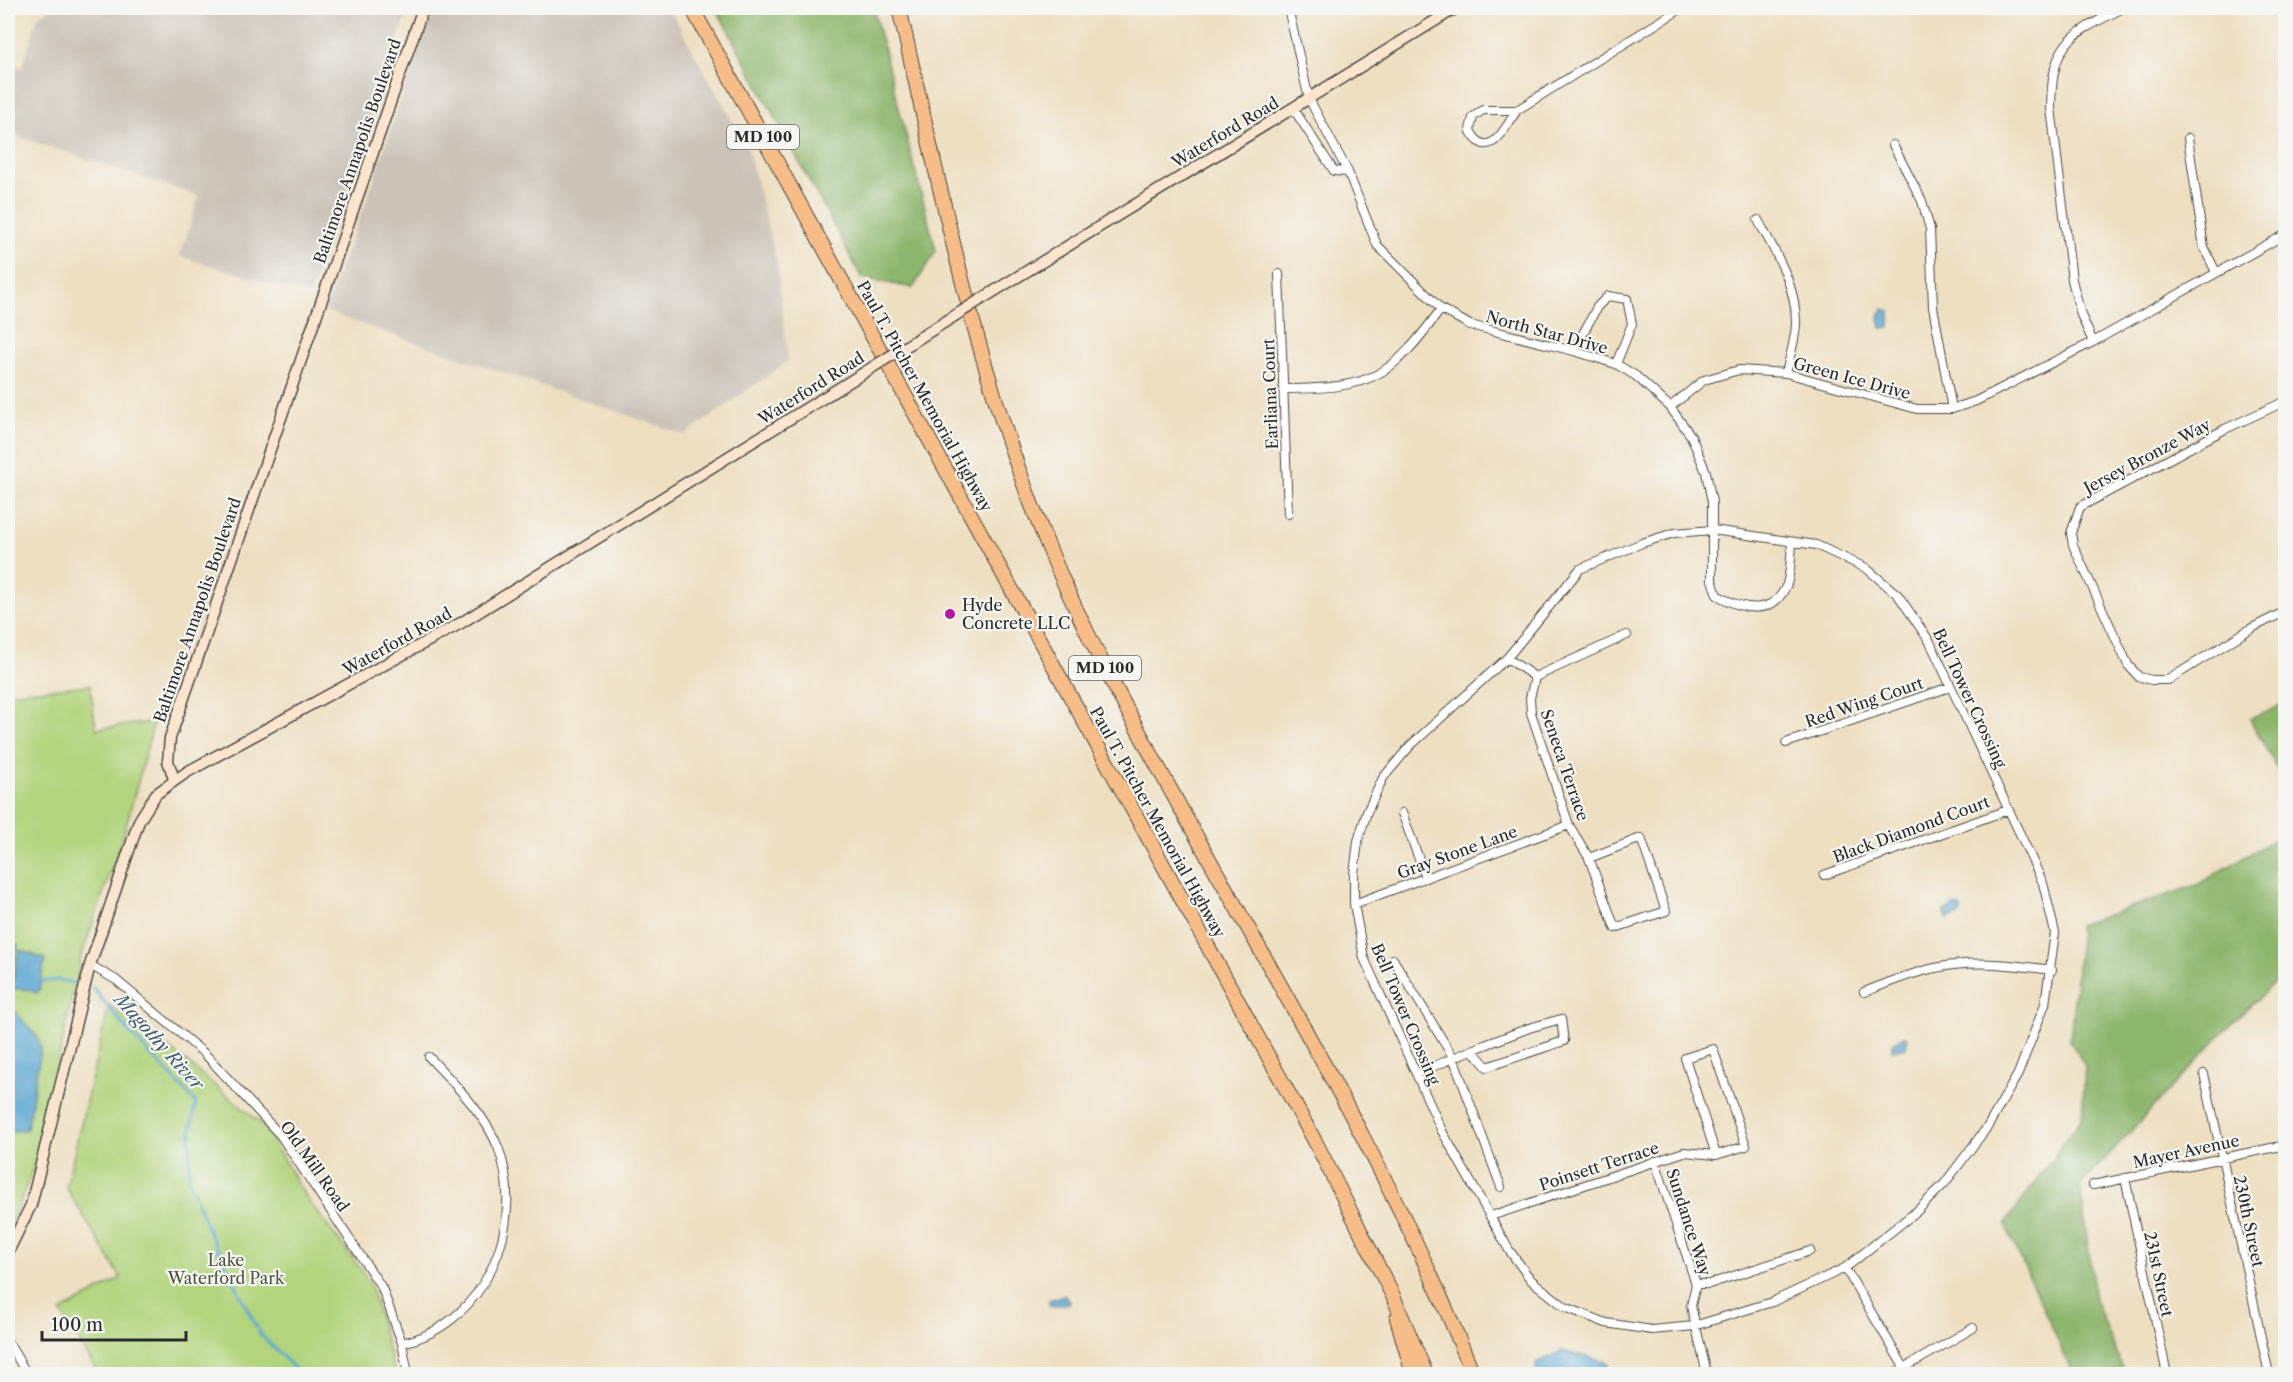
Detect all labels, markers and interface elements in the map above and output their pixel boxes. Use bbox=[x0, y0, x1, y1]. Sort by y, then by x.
street label: Baltimore Annapolis Boulevard bbox=[309, 36, 405, 266]
street label: Waterford Road bbox=[1167, 92, 1282, 172]
road number: MD 100 bbox=[727, 125, 799, 149]
street label: Paul T. Pitcher Memorial Highway bbox=[853, 277, 998, 516]
street label: North Star Drive bbox=[1484, 306, 1610, 358]
street label: Earliana Court bbox=[1258, 338, 1282, 450]
street label: Waterford Road bbox=[753, 347, 868, 429]
street label: Green Ice Drive bbox=[1791, 353, 1913, 403]
street label: Jersey Bronze Way bbox=[2077, 414, 2215, 499]
street label: Baltimore Annapolis Boulevard bbox=[149, 495, 245, 725]
place label: Hyde Concrete LLC bbox=[962, 595, 1070, 633]
street label: Waterford Road bbox=[338, 603, 455, 680]
marker: Hyde Concrete LLC bbox=[943, 607, 957, 621]
street label: Bell Tower Crossing bbox=[1929, 625, 2011, 771]
road number: MD 100 bbox=[1069, 656, 1141, 680]
street label: Red Wing Court bbox=[1802, 672, 1926, 732]
street label: Paul T. Pitcher Memorial Highway bbox=[1086, 703, 1231, 942]
street label: Seneca Terrace bbox=[1537, 707, 1593, 823]
street label: Black Diamond Court bbox=[1830, 791, 1992, 867]
street label: Gray Stone Lane bbox=[1394, 821, 1520, 883]
street label: Bell Tower Crossing bbox=[1367, 940, 1445, 1088]
water label: Magothy River bbox=[108, 988, 209, 1096]
street label: Old Mill Road bbox=[276, 1117, 354, 1215]
street label: Mayer Avenue bbox=[2131, 1130, 2241, 1172]
street label: Poinsett Terrace bbox=[1537, 1137, 1661, 1195]
street label: Sundance Way bbox=[1662, 1166, 1716, 1279]
street label: 230th Street bbox=[2230, 1173, 2269, 1269]
street label: 231st Street bbox=[2140, 1229, 2178, 1319]
park label: Lake Waterford Park bbox=[167, 1250, 285, 1288]
scale bar bbox=[42, 1304, 186, 1342]
text: 100 m bbox=[51, 1314, 103, 1336]

